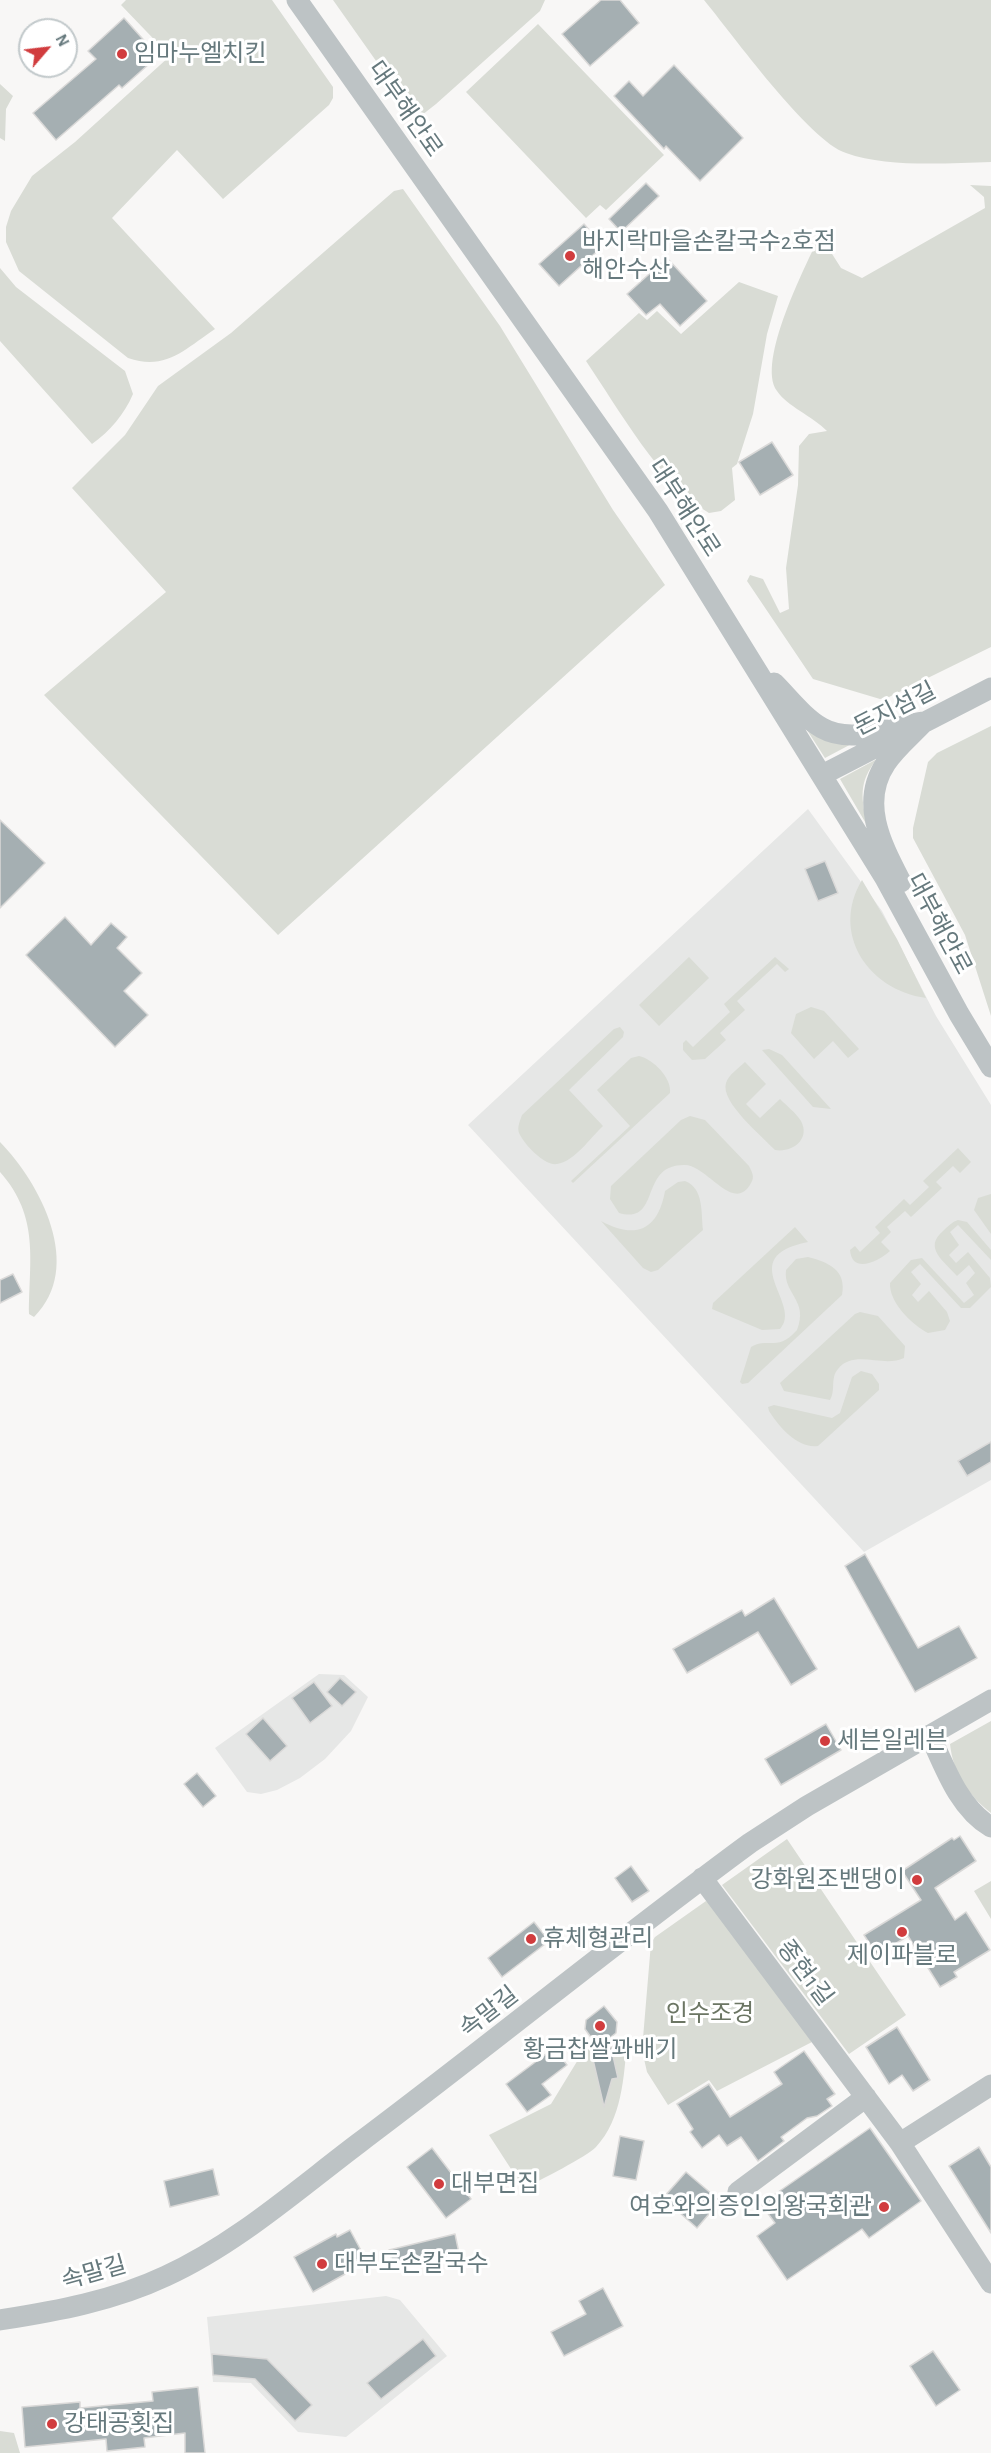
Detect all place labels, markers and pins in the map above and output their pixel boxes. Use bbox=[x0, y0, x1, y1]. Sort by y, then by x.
place label: 임마누엘치킨 bbox=[134, 40, 266, 68]
marker: 임마누엘치킨 bbox=[115, 47, 129, 61]
place label: 바지락마을손칼국수2호점 해안수산 bbox=[582, 228, 836, 284]
marker: 바지락마을손칼국수2호점 해안수산 bbox=[563, 249, 577, 263]
place label: 세븐일레븐 bbox=[837, 1727, 947, 1755]
marker: 세븐일레븐 bbox=[818, 1734, 832, 1748]
place label: 강화원조밴댕이 bbox=[750, 1866, 905, 1894]
marker: 강화원조밴댕이 bbox=[910, 1873, 924, 1887]
place label: 휴체형관리 bbox=[543, 1925, 653, 1953]
marker: 제이파블로 bbox=[895, 1925, 909, 1939]
marker: 휴체형관리 bbox=[524, 1932, 538, 1946]
place label: 제이파블로 bbox=[847, 1942, 957, 1970]
marker: 황금찹쌀꽈배기 bbox=[593, 2019, 607, 2033]
place label: 황금찹쌀꽈배기 bbox=[523, 2036, 677, 2064]
place label: 대부면집 bbox=[451, 2170, 539, 2198]
marker: 대부면집 bbox=[432, 2177, 446, 2191]
place label: 여호와의증인의왕국회관 bbox=[629, 2193, 872, 2221]
marker: 여호와의증인의왕국회관 bbox=[877, 2200, 891, 2214]
place label: 대부도손칼국수 bbox=[334, 2250, 489, 2278]
marker: 대부도손칼국수 bbox=[315, 2257, 329, 2271]
place label: 강태공횟집 bbox=[64, 2410, 174, 2438]
marker: 강태공횟집 bbox=[45, 2417, 59, 2431]

